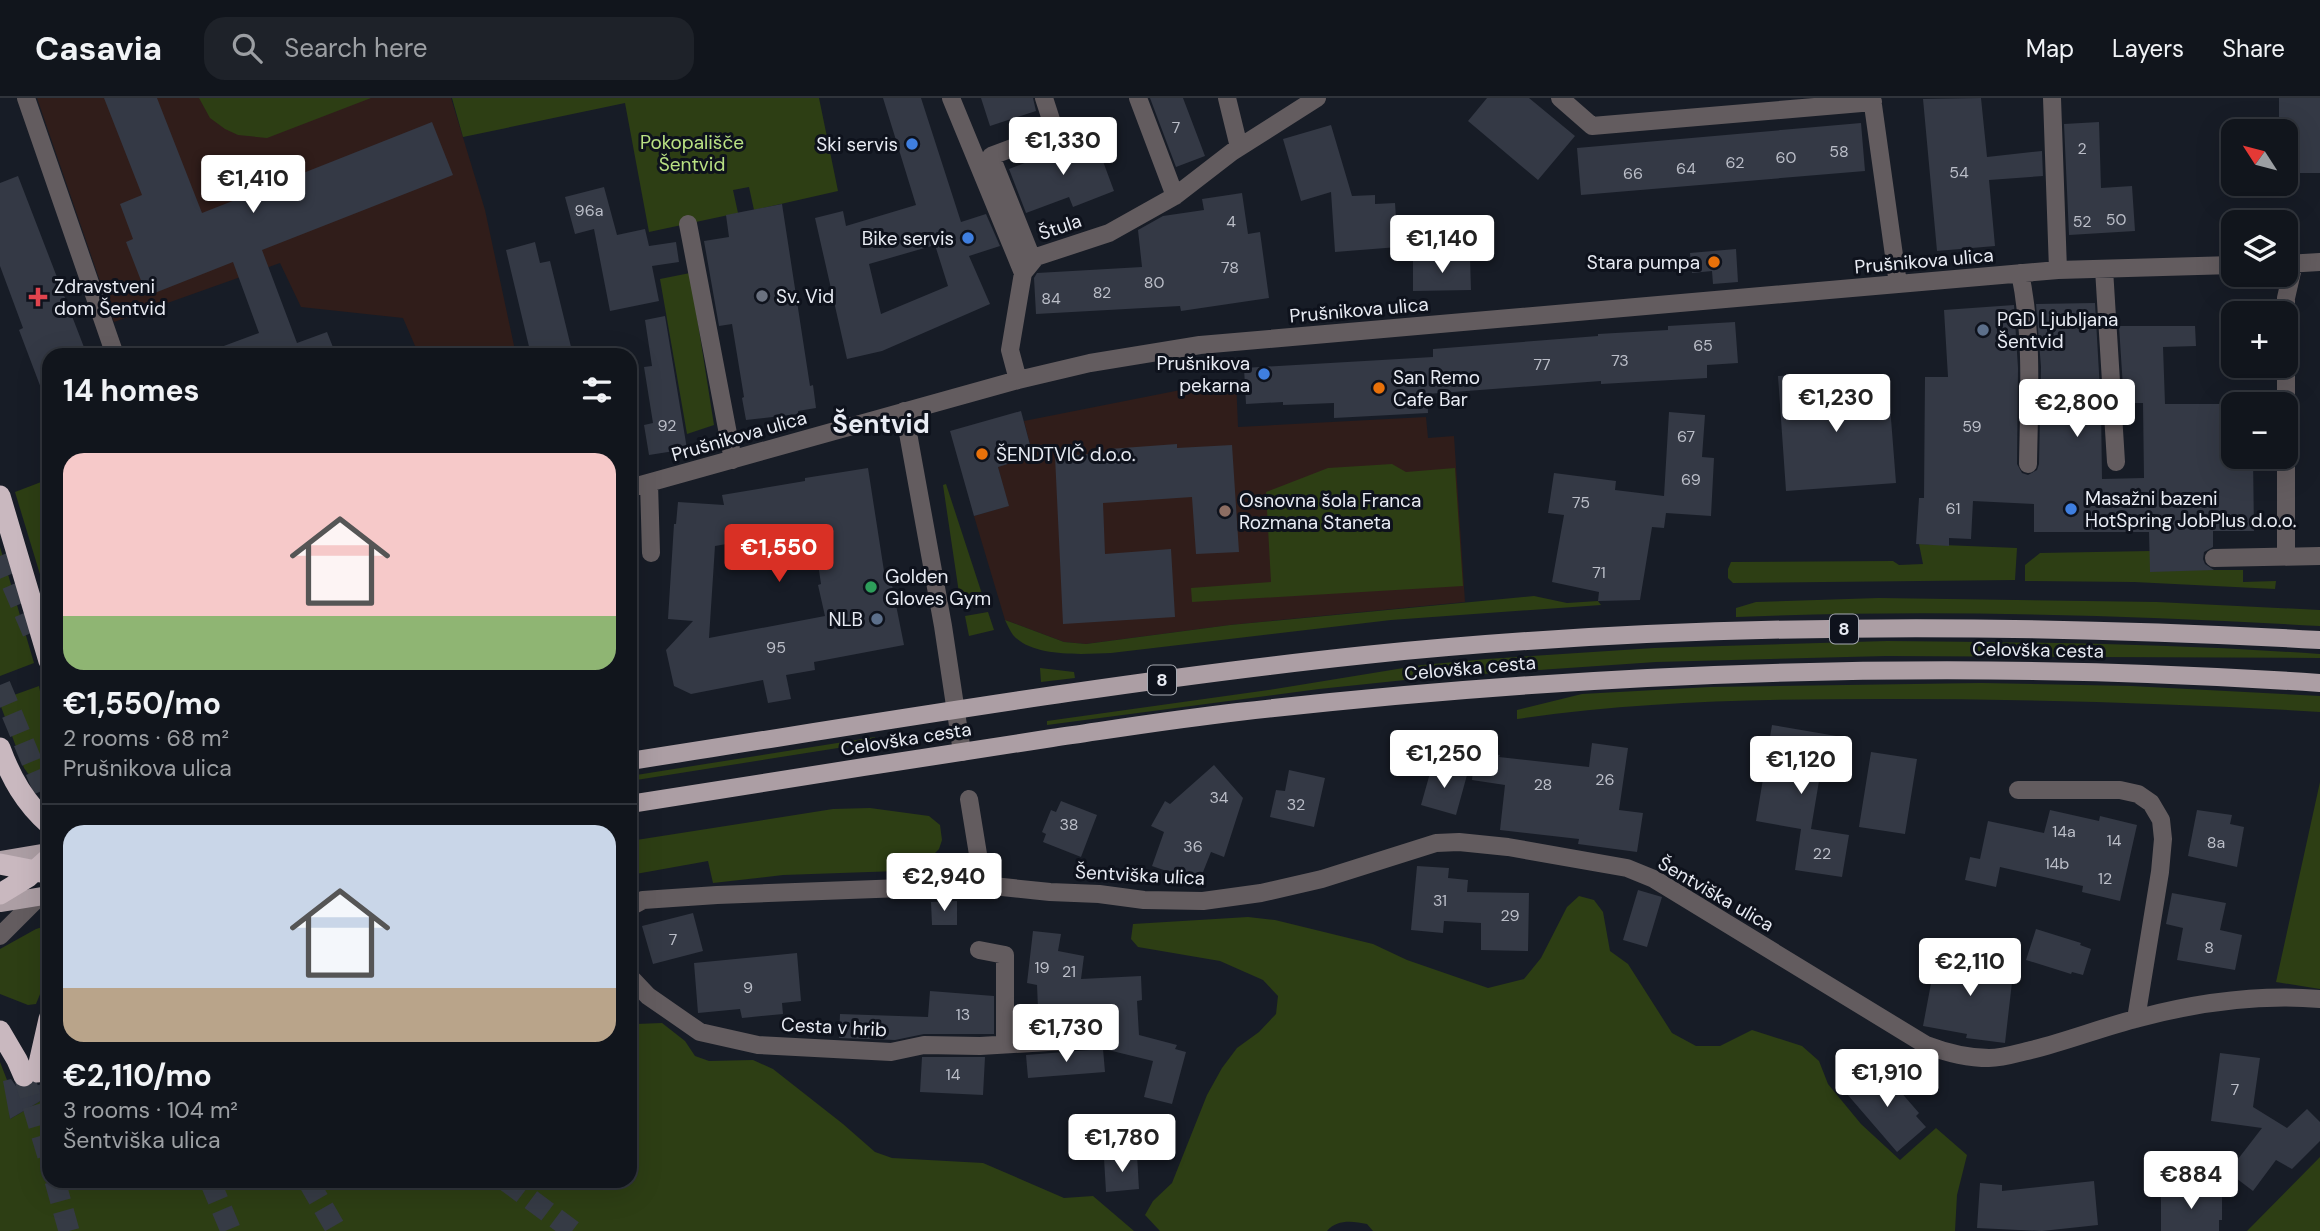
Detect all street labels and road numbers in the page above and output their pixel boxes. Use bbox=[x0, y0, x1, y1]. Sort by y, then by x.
street label: Štula bbox=[1035, 208, 1085, 246]
street label: Prušnikova ulica bbox=[1853, 242, 1995, 280]
street label: Prušnikova ulica bbox=[1288, 291, 1430, 329]
street label: Prušnikova ulica bbox=[669, 405, 809, 467]
road number: 8 bbox=[1830, 614, 1858, 644]
street label: Celovška cesta bbox=[1972, 636, 2104, 664]
street label: Celovška cesta bbox=[1403, 650, 1537, 686]
road number: 8 bbox=[1148, 666, 1176, 694]
street label: Celovška cesta bbox=[839, 716, 973, 762]
street label: Šentviška ulica bbox=[1653, 851, 1779, 937]
street label: Šentviška ulica bbox=[1074, 859, 1206, 891]
street label: Cesta v hrib bbox=[780, 1012, 888, 1042]

